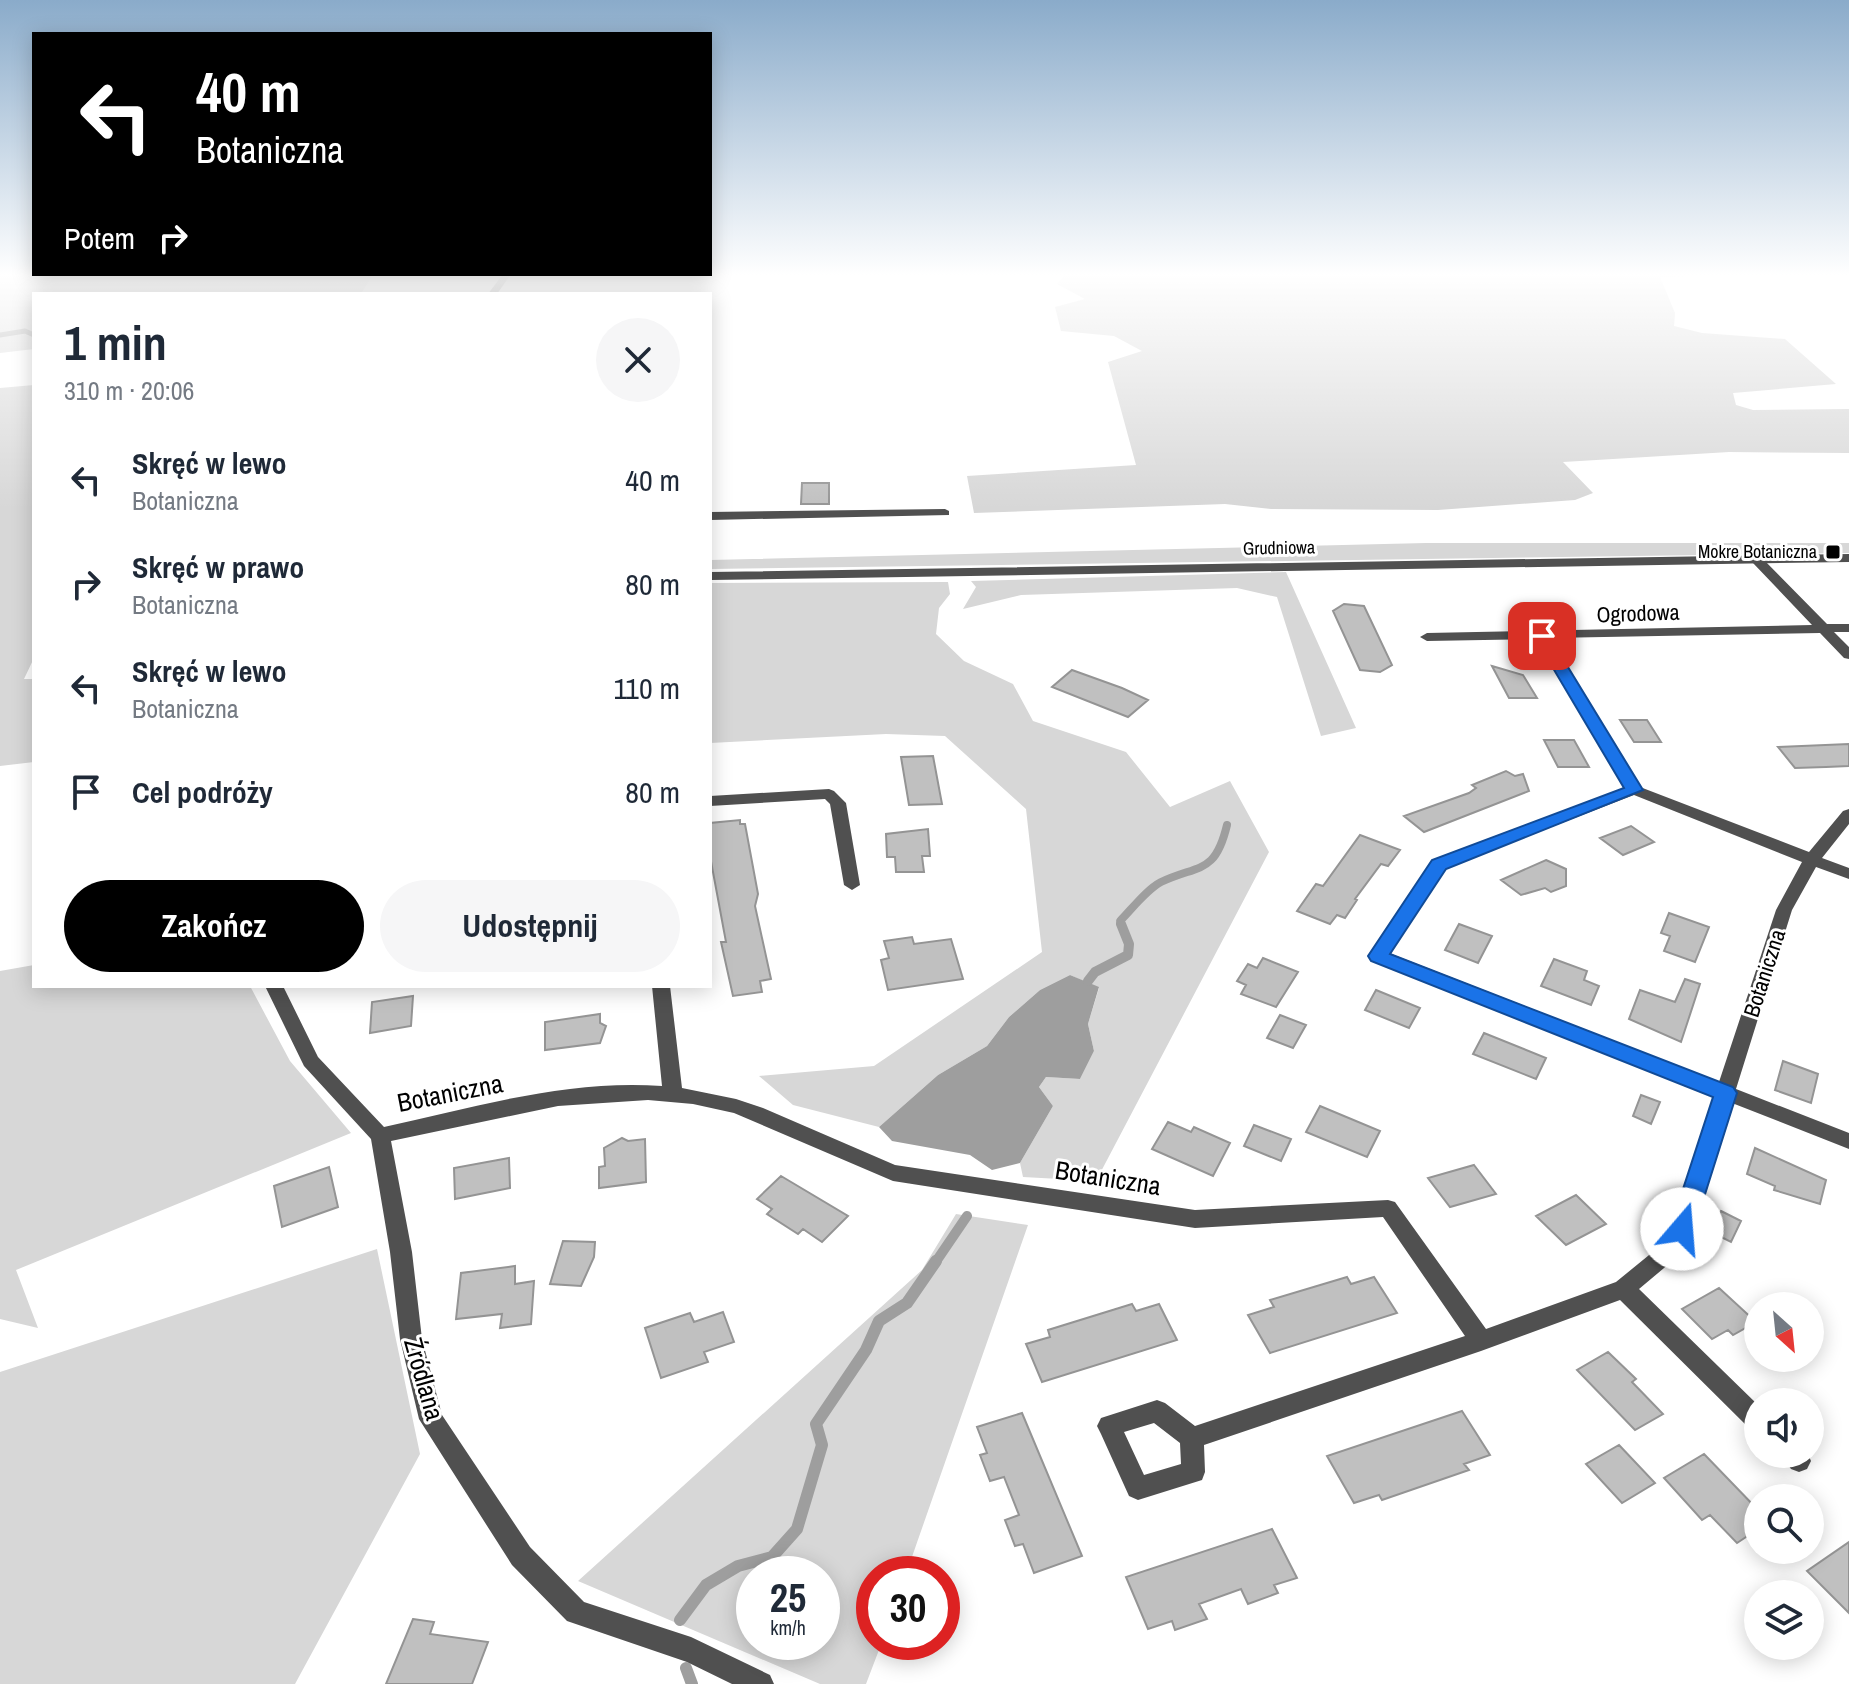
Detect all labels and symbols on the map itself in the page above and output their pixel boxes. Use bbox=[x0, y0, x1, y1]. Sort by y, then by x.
street label: Grudniowa bbox=[1243, 534, 1315, 561]
place label: Mokre Botaniczna bbox=[1698, 539, 1817, 564]
marker: Mokre Botaniczna bbox=[1824, 543, 1842, 561]
street label: Ogrodowa bbox=[1596, 597, 1680, 629]
pin bbox=[1508, 602, 1576, 670]
street label: Botaniczna bbox=[1736, 925, 1792, 1021]
street label: Botaniczna bbox=[394, 1065, 506, 1120]
street label: Botaniczna bbox=[1053, 1152, 1164, 1203]
position arrow bbox=[1640, 1187, 1724, 1271]
north arrow bbox=[1744, 1292, 1824, 1372]
street label: Źródlana bbox=[396, 1334, 453, 1424]
speed limit sign: 30 bbox=[856, 1556, 960, 1660]

